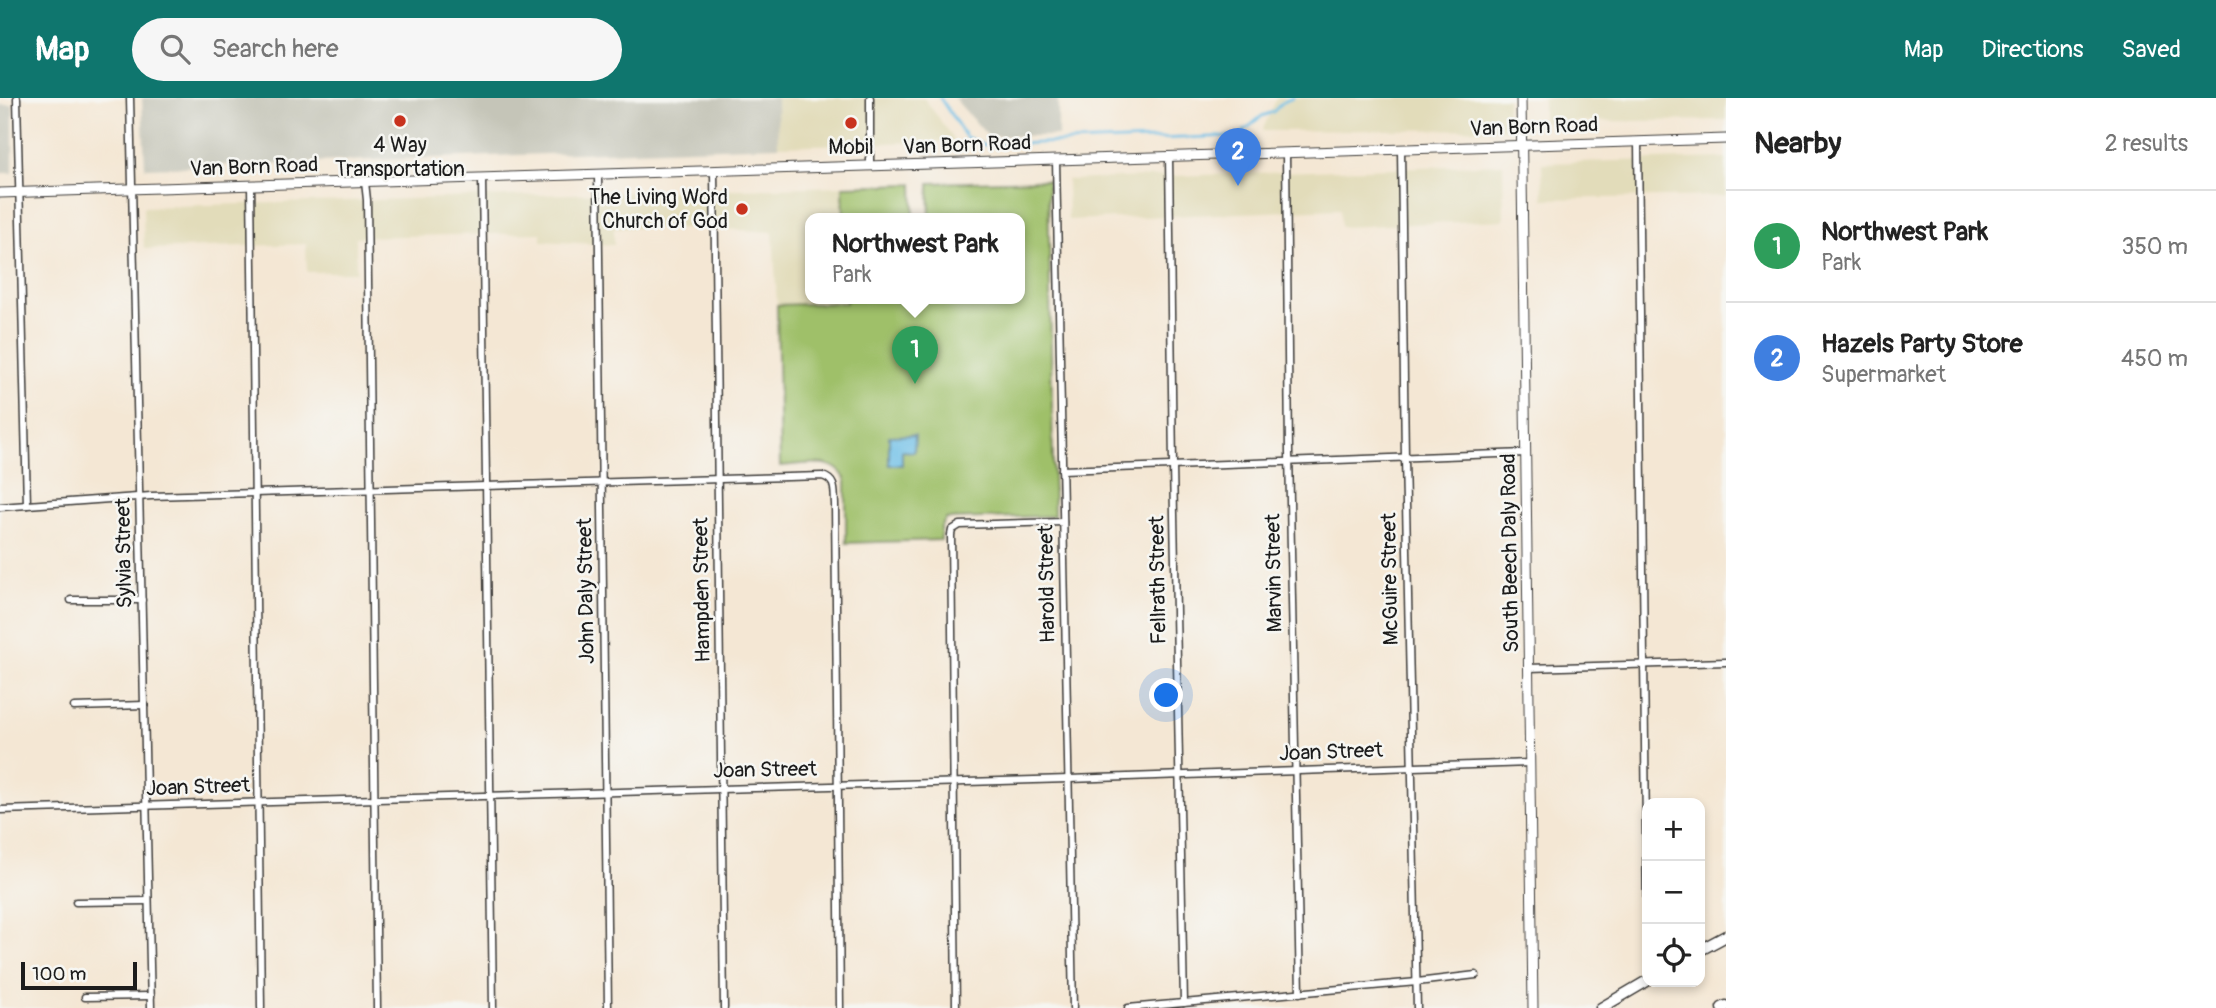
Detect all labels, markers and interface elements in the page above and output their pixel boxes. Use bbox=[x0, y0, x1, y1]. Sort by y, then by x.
search box bbox=[132, 18, 622, 81]
text: Map bbox=[35, 29, 90, 70]
icon: search bbox=[156, 30, 194, 68]
text: Search here bbox=[212, 33, 339, 65]
text: Map bbox=[1904, 35, 1944, 64]
text: Directions bbox=[1982, 35, 2083, 64]
text: Saved bbox=[2121, 35, 2181, 64]
street label: Van Born Road bbox=[1469, 111, 1599, 143]
marker: 4 Way Transportation bbox=[392, 113, 408, 129]
marker: Mobil bbox=[843, 115, 859, 131]
text: Nearby bbox=[1754, 125, 1841, 162]
pin: 2 bbox=[1215, 128, 1261, 186]
street label: Van Born Road bbox=[902, 129, 1032, 161]
text: 2 results bbox=[2105, 129, 2188, 158]
place label: 4 Way Transportation bbox=[335, 132, 465, 183]
place label: Mobil bbox=[828, 134, 874, 161]
street label: Van Born Road bbox=[189, 151, 319, 183]
place label: The Living Word Church of God bbox=[589, 184, 728, 235]
marker: The Living Word Church of God bbox=[734, 201, 750, 217]
popup bbox=[805, 213, 1025, 304]
text: Northwest Park bbox=[1821, 216, 1988, 248]
text: Northwest Park bbox=[831, 228, 999, 260]
text: 1 bbox=[1773, 232, 1782, 261]
text: 350 m bbox=[2122, 232, 2188, 261]
text: Park bbox=[1821, 248, 1861, 277]
text: Park bbox=[831, 260, 872, 289]
pin: 1 bbox=[892, 326, 938, 384]
text: Hazels Party Store bbox=[1821, 328, 2022, 360]
text: 2 bbox=[1771, 344, 1783, 373]
text: 450 m bbox=[2121, 344, 2188, 373]
text: Supermarket bbox=[1821, 360, 1946, 389]
street label: South Beech Daly Road bbox=[1495, 453, 1525, 653]
street label: Sylvia Street bbox=[110, 497, 138, 609]
street label: McGuire Street bbox=[1375, 512, 1405, 646]
street label: Marvin Street bbox=[1259, 513, 1289, 633]
street label: Fellrath Street bbox=[1143, 515, 1173, 645]
street label: John Daly Street bbox=[571, 517, 601, 664]
street label: Hampden Street bbox=[687, 517, 717, 663]
street label: Harold Street bbox=[1032, 524, 1062, 643]
your location bbox=[1149, 678, 1183, 712]
street label: Joan Street bbox=[1279, 737, 1384, 767]
street label: Joan Street bbox=[713, 756, 818, 784]
street label: Joan Street bbox=[146, 772, 251, 802]
map controls bbox=[1642, 798, 1705, 987]
button: + bbox=[1642, 798, 1705, 861]
button: − bbox=[1642, 861, 1705, 924]
button: locate bbox=[1642, 924, 1705, 987]
scale bar bbox=[21, 959, 136, 991]
text: 100 m bbox=[32, 962, 86, 986]

